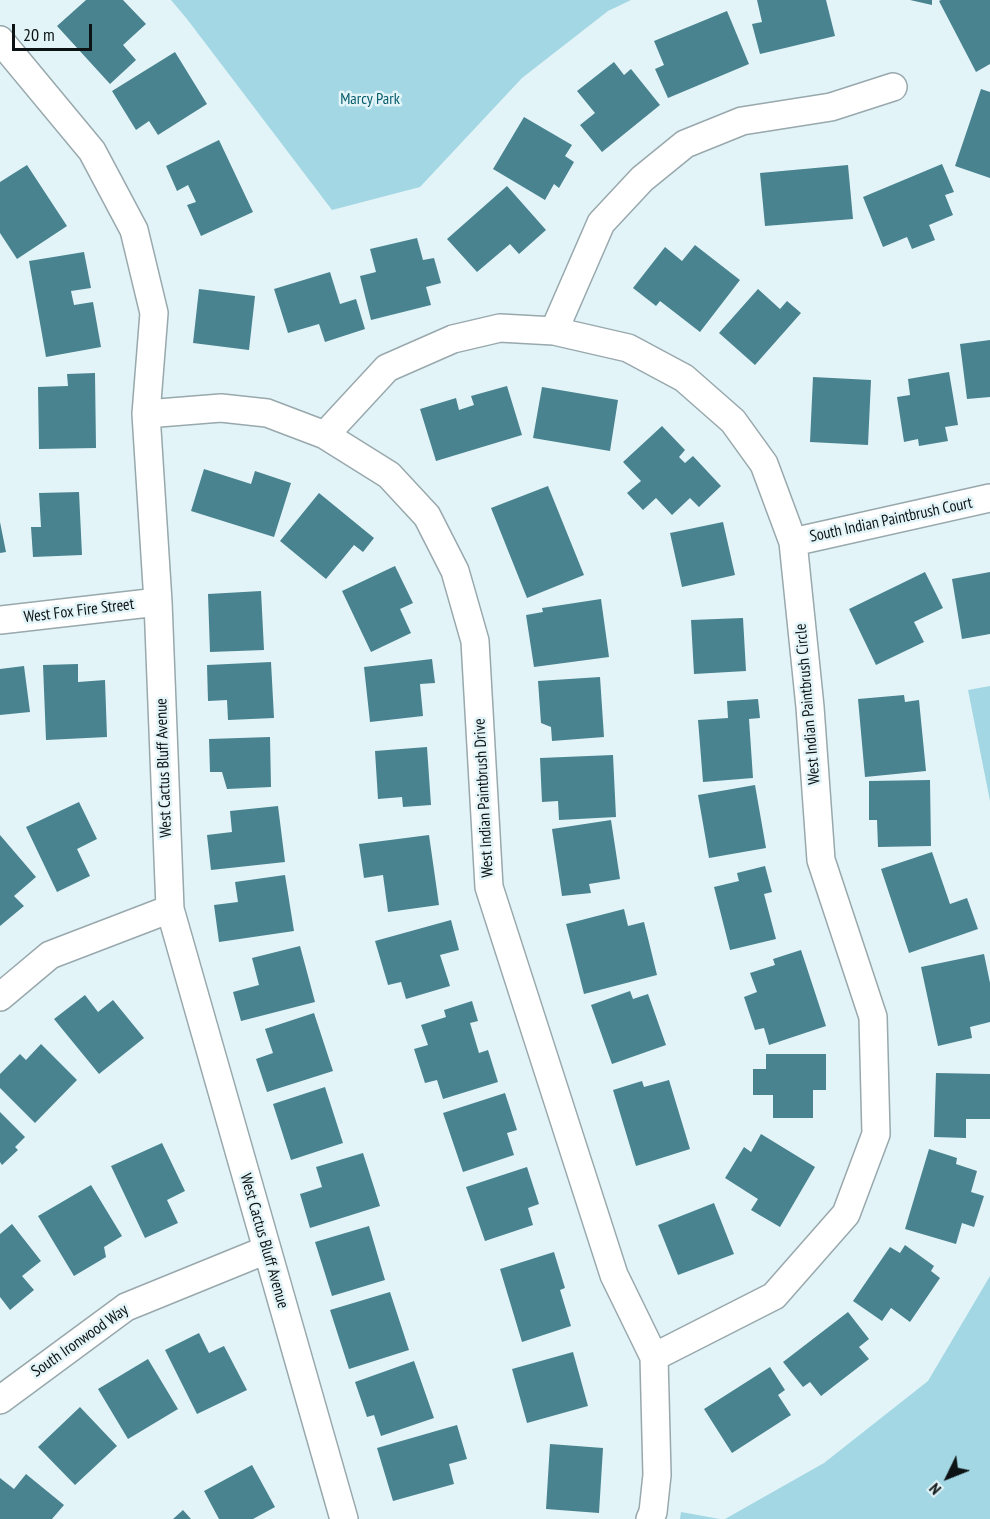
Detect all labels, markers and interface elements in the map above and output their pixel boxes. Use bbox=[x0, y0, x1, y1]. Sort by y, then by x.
scale bar bbox=[15, 12, 94, 50]
text: 20 m bbox=[23, 23, 55, 46]
park label: Marcy Park bbox=[340, 89, 400, 109]
street label: South Indian Paintbrush Court bbox=[808, 493, 974, 547]
street label: West Fox Fire Street bbox=[23, 595, 135, 627]
street label: West Indian Paintbrush Circle bbox=[791, 623, 825, 785]
street label: West Cactus Bluff Avenue bbox=[152, 698, 176, 838]
street label: West Indian Paintbrush Drive bbox=[470, 718, 498, 878]
street label: West Cactus Bluff Avenue bbox=[236, 1171, 292, 1311]
street label: South Ironwood Way bbox=[28, 1301, 132, 1381]
north arrow bbox=[918, 1447, 978, 1507]
text: N bbox=[925, 1479, 945, 1499]

